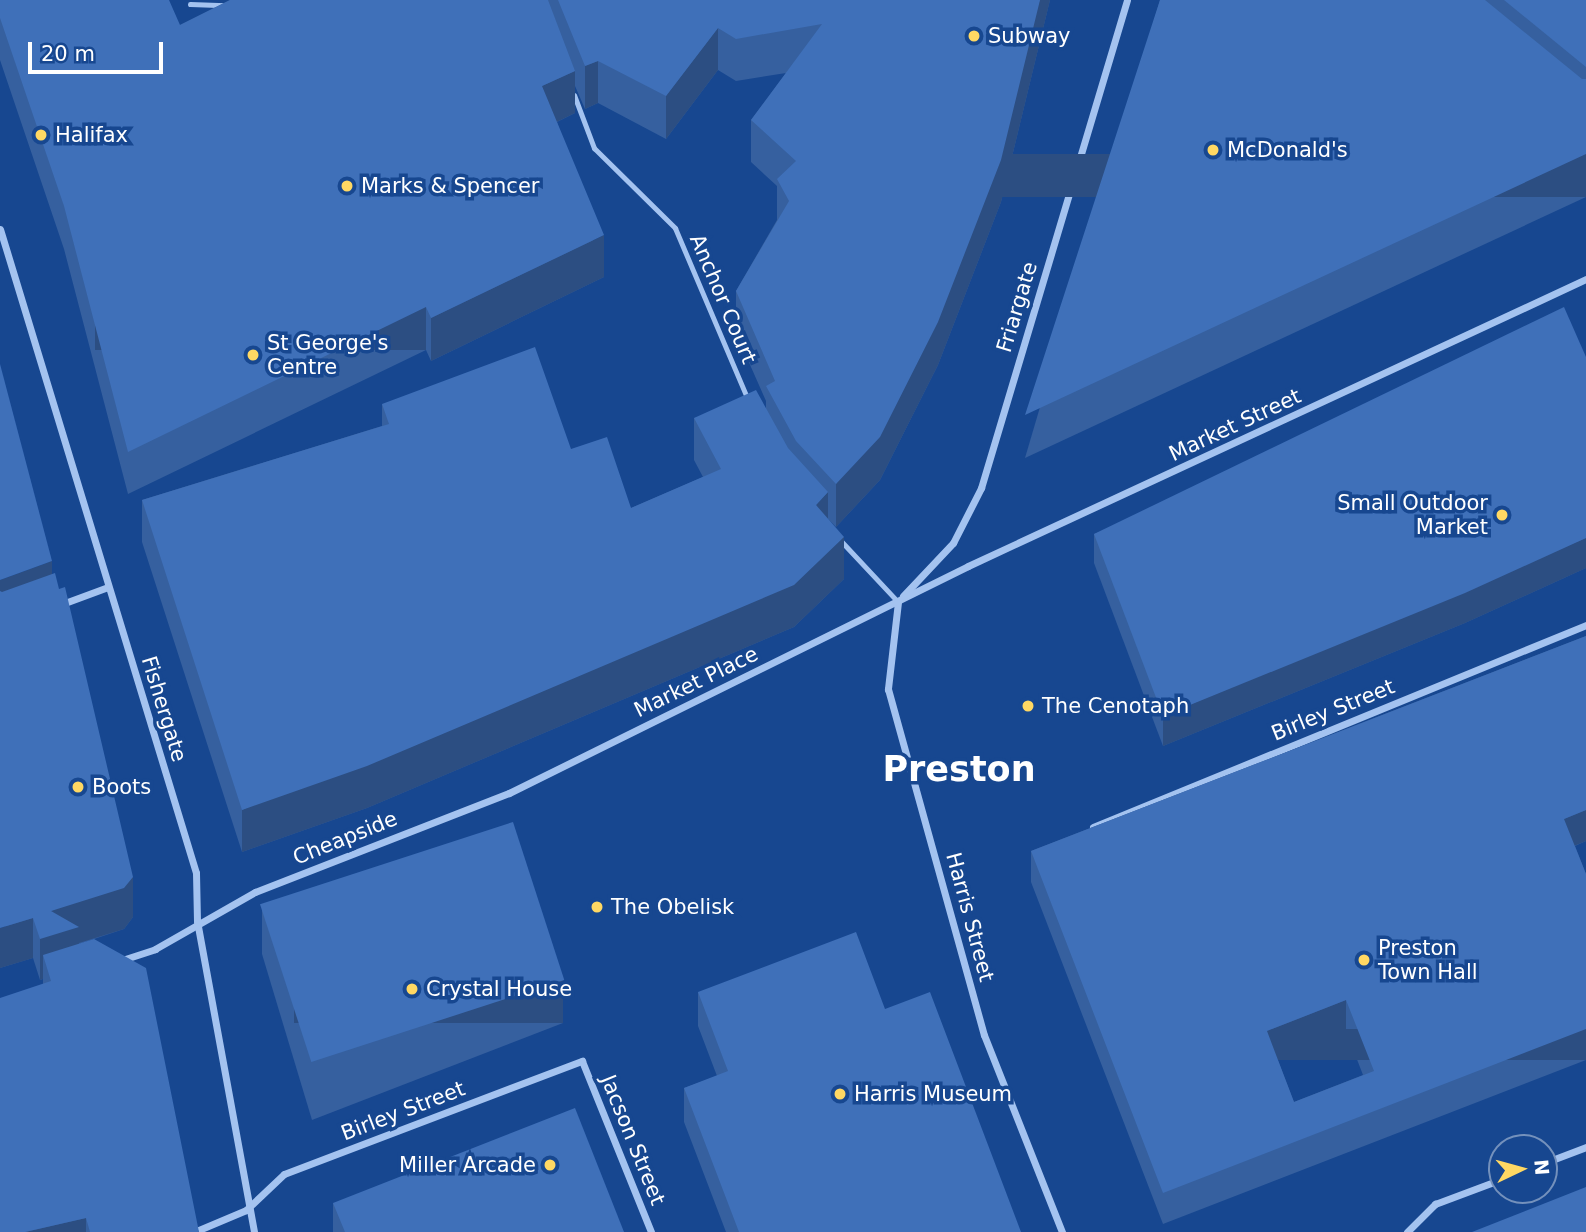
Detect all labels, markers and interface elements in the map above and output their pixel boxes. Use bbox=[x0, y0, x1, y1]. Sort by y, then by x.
place label: Subway bbox=[988, 23, 1070, 49]
scale bar bbox=[32, 28, 166, 72]
marker: Subway bbox=[966, 28, 982, 44]
text: 20 m bbox=[41, 42, 95, 66]
place label: Halifax bbox=[55, 122, 128, 148]
marker: Halifax bbox=[33, 127, 49, 143]
place label: McDonald's bbox=[1227, 137, 1348, 163]
marker: McDonald's bbox=[1205, 142, 1221, 158]
place label: Marks & Spencer bbox=[361, 173, 539, 199]
marker: Marks & Spencer bbox=[339, 178, 355, 194]
street label: Anchor Court bbox=[684, 230, 762, 368]
street label: Friargate bbox=[991, 259, 1043, 355]
place label: St George's Centre bbox=[267, 330, 389, 380]
marker: St George's Centre bbox=[245, 347, 261, 363]
street label: Market Street bbox=[1165, 383, 1305, 467]
place label: Small Outdoor Market bbox=[1337, 490, 1488, 540]
marker: Small Outdoor Market bbox=[1494, 507, 1510, 523]
street label: Market Place bbox=[630, 641, 762, 723]
street label: Fishergate bbox=[136, 653, 192, 765]
street label: Birley Street bbox=[1268, 674, 1398, 746]
place label: The Cenotaph bbox=[1042, 693, 1189, 719]
marker: The Cenotaph bbox=[1020, 698, 1036, 714]
district label: Preston bbox=[882, 748, 1036, 790]
place label: Boots bbox=[92, 774, 151, 800]
marker: Boots bbox=[70, 779, 86, 795]
street label: Cheapside bbox=[289, 806, 401, 870]
street label: Harris Street bbox=[941, 850, 999, 984]
place label: The Obelisk bbox=[611, 894, 734, 920]
marker: The Obelisk bbox=[589, 899, 605, 915]
place label: Preston Town Hall bbox=[1378, 935, 1478, 985]
marker: Preston Town Hall bbox=[1356, 952, 1372, 968]
place label: Crystal House bbox=[426, 976, 572, 1002]
marker: Crystal House bbox=[404, 981, 420, 997]
street label: Jacson Street bbox=[595, 1071, 671, 1209]
street label: Birley Street bbox=[338, 1076, 468, 1146]
place label: Harris Museum bbox=[854, 1081, 1012, 1107]
marker: Harris Museum bbox=[832, 1086, 848, 1102]
north arrow bbox=[1488, 1134, 1558, 1204]
place label: Miller Arcade bbox=[399, 1152, 536, 1178]
marker: Miller Arcade bbox=[542, 1157, 558, 1173]
text: N bbox=[1530, 1158, 1554, 1176]

